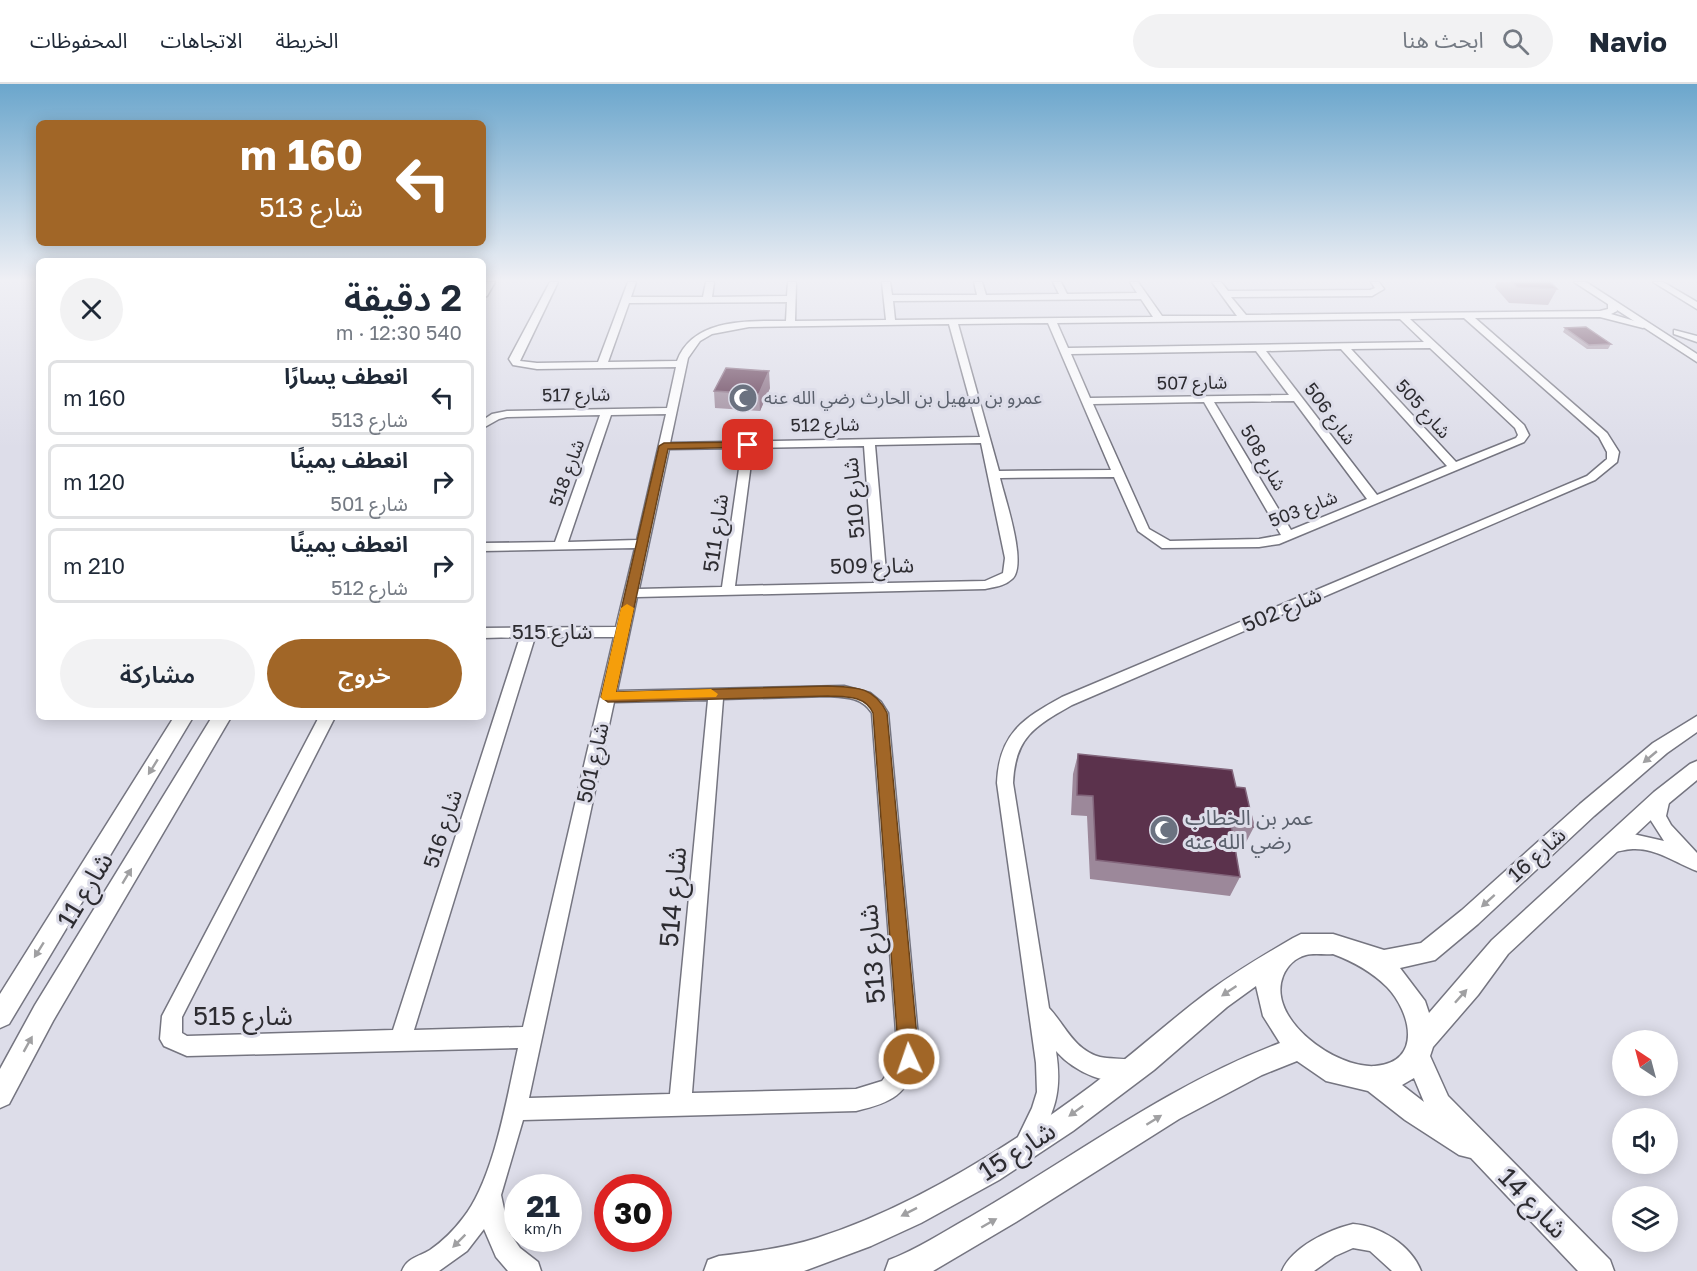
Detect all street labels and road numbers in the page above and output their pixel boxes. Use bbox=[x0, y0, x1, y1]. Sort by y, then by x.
street label: شارع 507 bbox=[1156, 370, 1228, 398]
street label: شارع 505 bbox=[1389, 374, 1456, 445]
street label: شارع 506 bbox=[1297, 378, 1361, 451]
street label: شارع 517 bbox=[542, 382, 610, 410]
street label: شارع 512 bbox=[790, 412, 860, 440]
street label: شارع 508 bbox=[1233, 421, 1291, 496]
street label: شارع 518 bbox=[544, 436, 592, 511]
street label: شارع 510 bbox=[836, 456, 872, 540]
street label: شارع 503 bbox=[1265, 485, 1342, 535]
street label: شارع 511 bbox=[697, 492, 736, 574]
street label: شارع 509 bbox=[830, 551, 914, 582]
street label: شارع 502 bbox=[1238, 581, 1326, 640]
street label: شارع 515 bbox=[512, 618, 592, 647]
street label: شارع 501 bbox=[570, 720, 617, 806]
street label: شارع 516 bbox=[417, 786, 470, 872]
street label: شارع 16 bbox=[1502, 821, 1573, 889]
street label: شارع 514 bbox=[653, 845, 696, 949]
street label: شارع 11 bbox=[50, 846, 123, 935]
street label: شارع 513 bbox=[852, 902, 895, 1005]
street label: شارع 515 bbox=[193, 1000, 293, 1035]
street label: شارع 15 bbox=[973, 1114, 1063, 1190]
street label: شارع 14 bbox=[1490, 1161, 1574, 1247]

